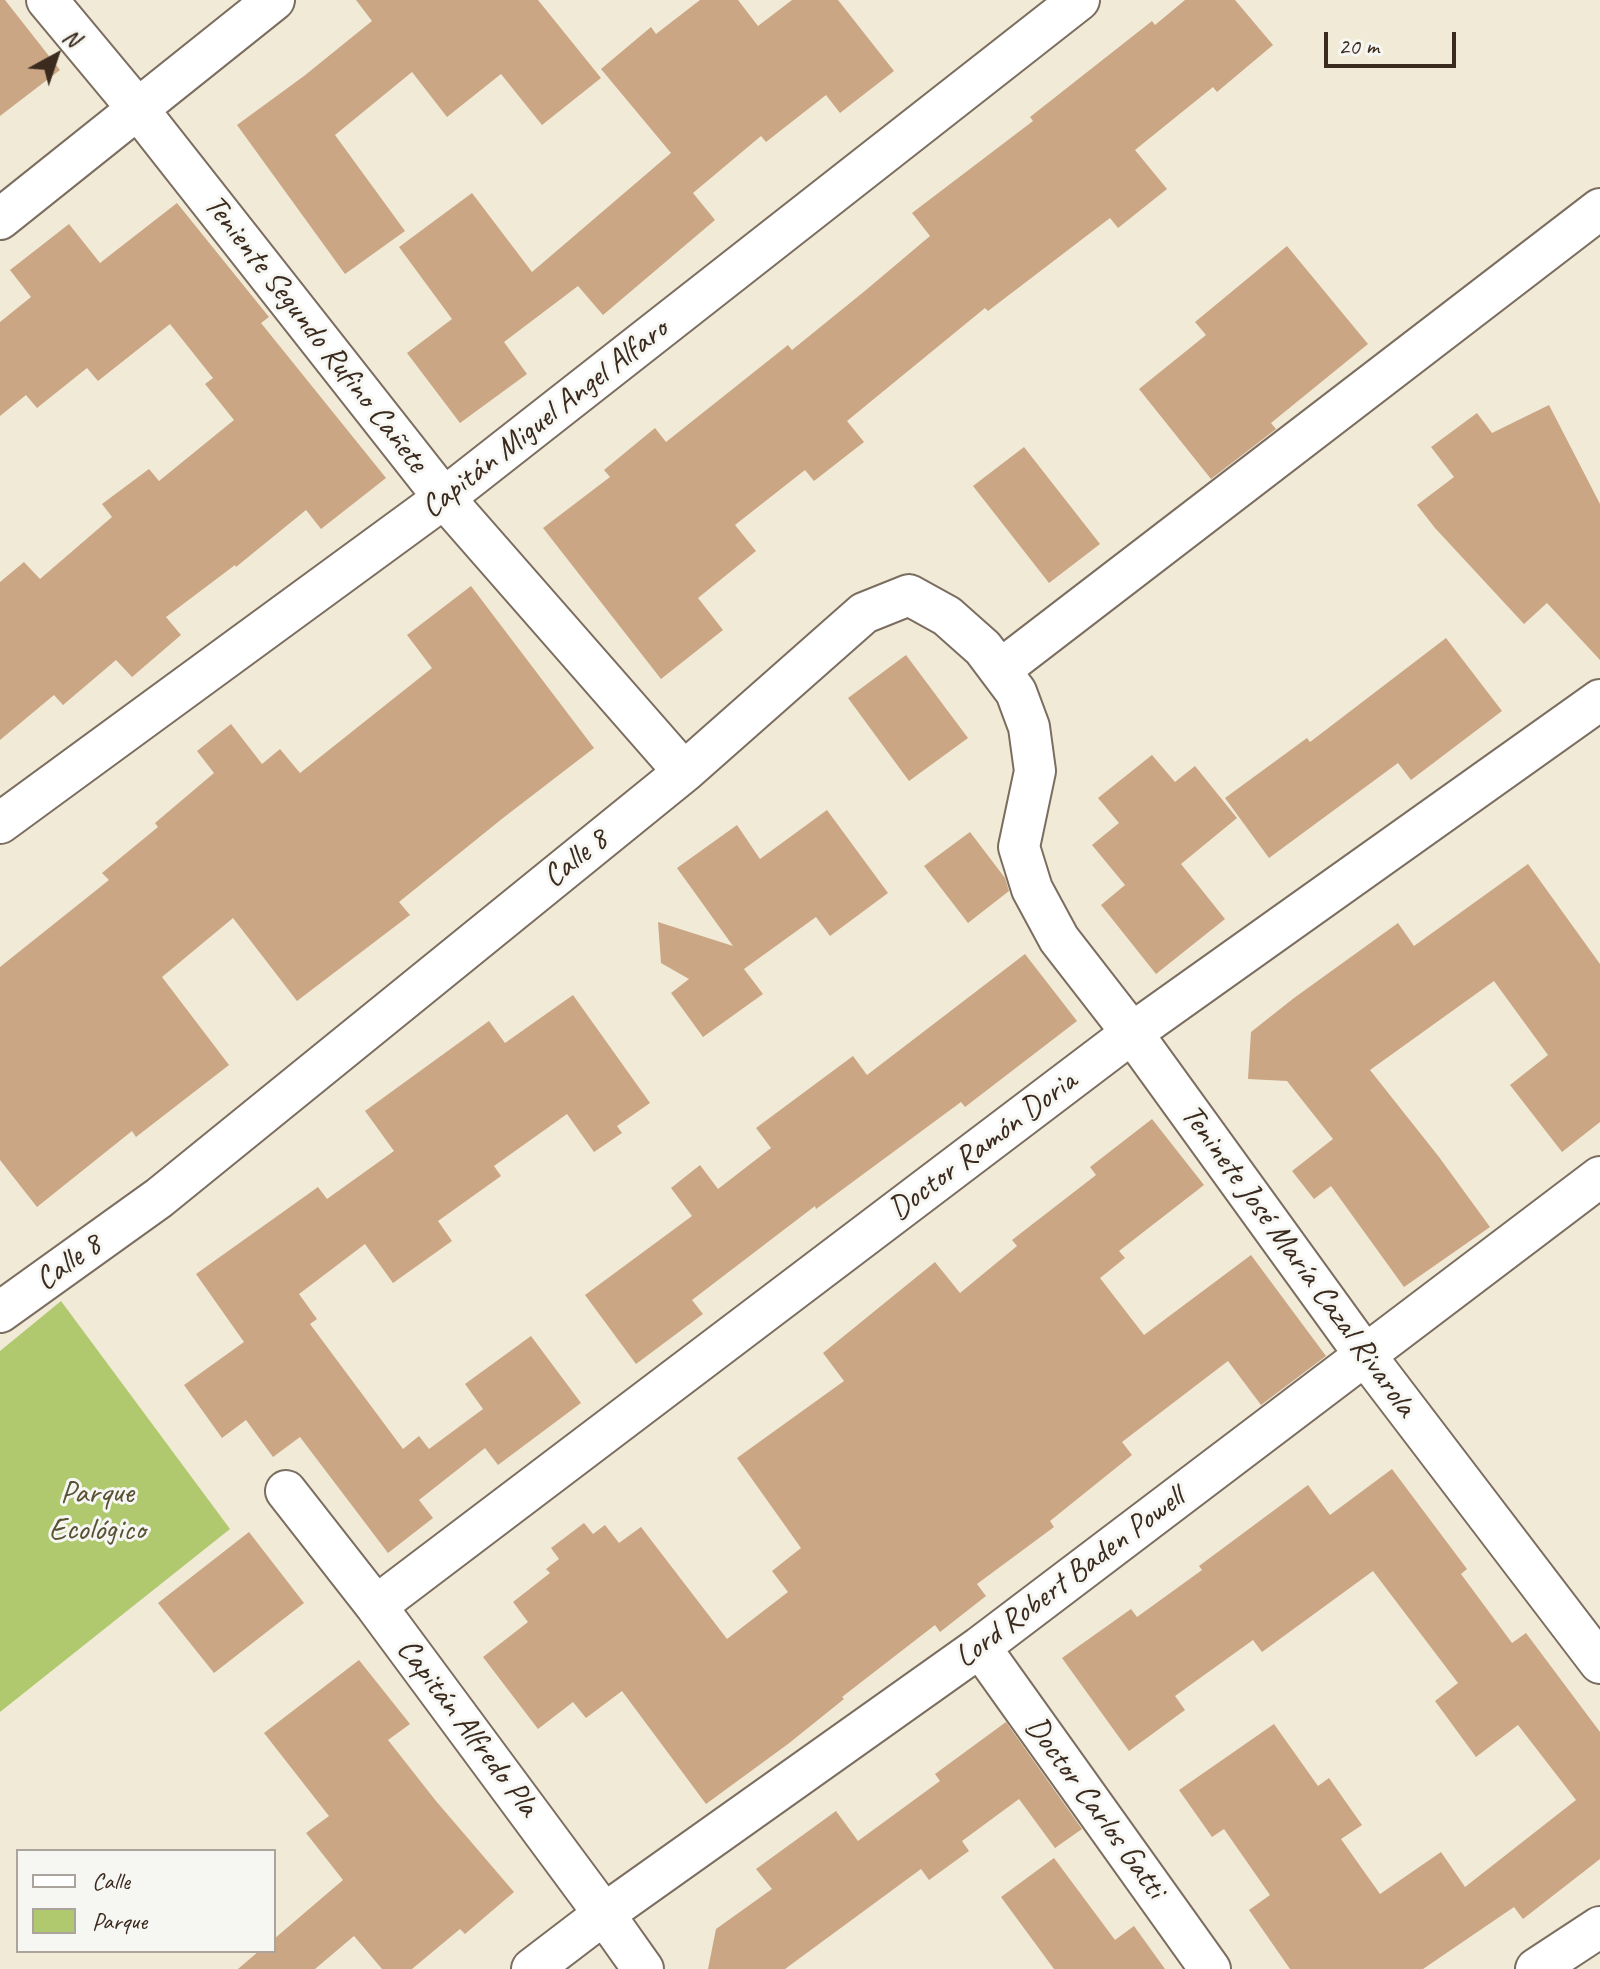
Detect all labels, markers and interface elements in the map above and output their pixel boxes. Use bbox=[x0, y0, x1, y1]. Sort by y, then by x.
north arrow bbox=[16, 16, 96, 96]
scale bar bbox=[1328, 16, 1460, 66]
text: N bbox=[57, 23, 86, 53]
text: 20 m bbox=[1338, 31, 1379, 61]
street label: Teniente Segundo Rufino Cañete bbox=[195, 188, 435, 480]
street label: Capitán Miguel Angel Alfaro bbox=[414, 311, 676, 527]
street label: Calle 8 bbox=[536, 821, 616, 897]
street label: Doctor Ramón Doria bbox=[881, 1063, 1085, 1229]
street label: Teninete José María Cazal Rivarola bbox=[1172, 1097, 1424, 1425]
street label: Calle 8 bbox=[28, 1226, 110, 1300]
park label: Parque Ecológico bbox=[49, 1475, 145, 1550]
street label: Lord Robert Baden Powell bbox=[948, 1479, 1192, 1677]
street label: Capitán Alfredo Pla bbox=[388, 1631, 546, 1825]
street label: Doctor Carlos Gatti bbox=[1016, 1710, 1174, 1906]
legend bbox=[16, 1849, 276, 1953]
text: Calle bbox=[92, 1866, 130, 1896]
text: Parque bbox=[92, 1906, 147, 1936]

